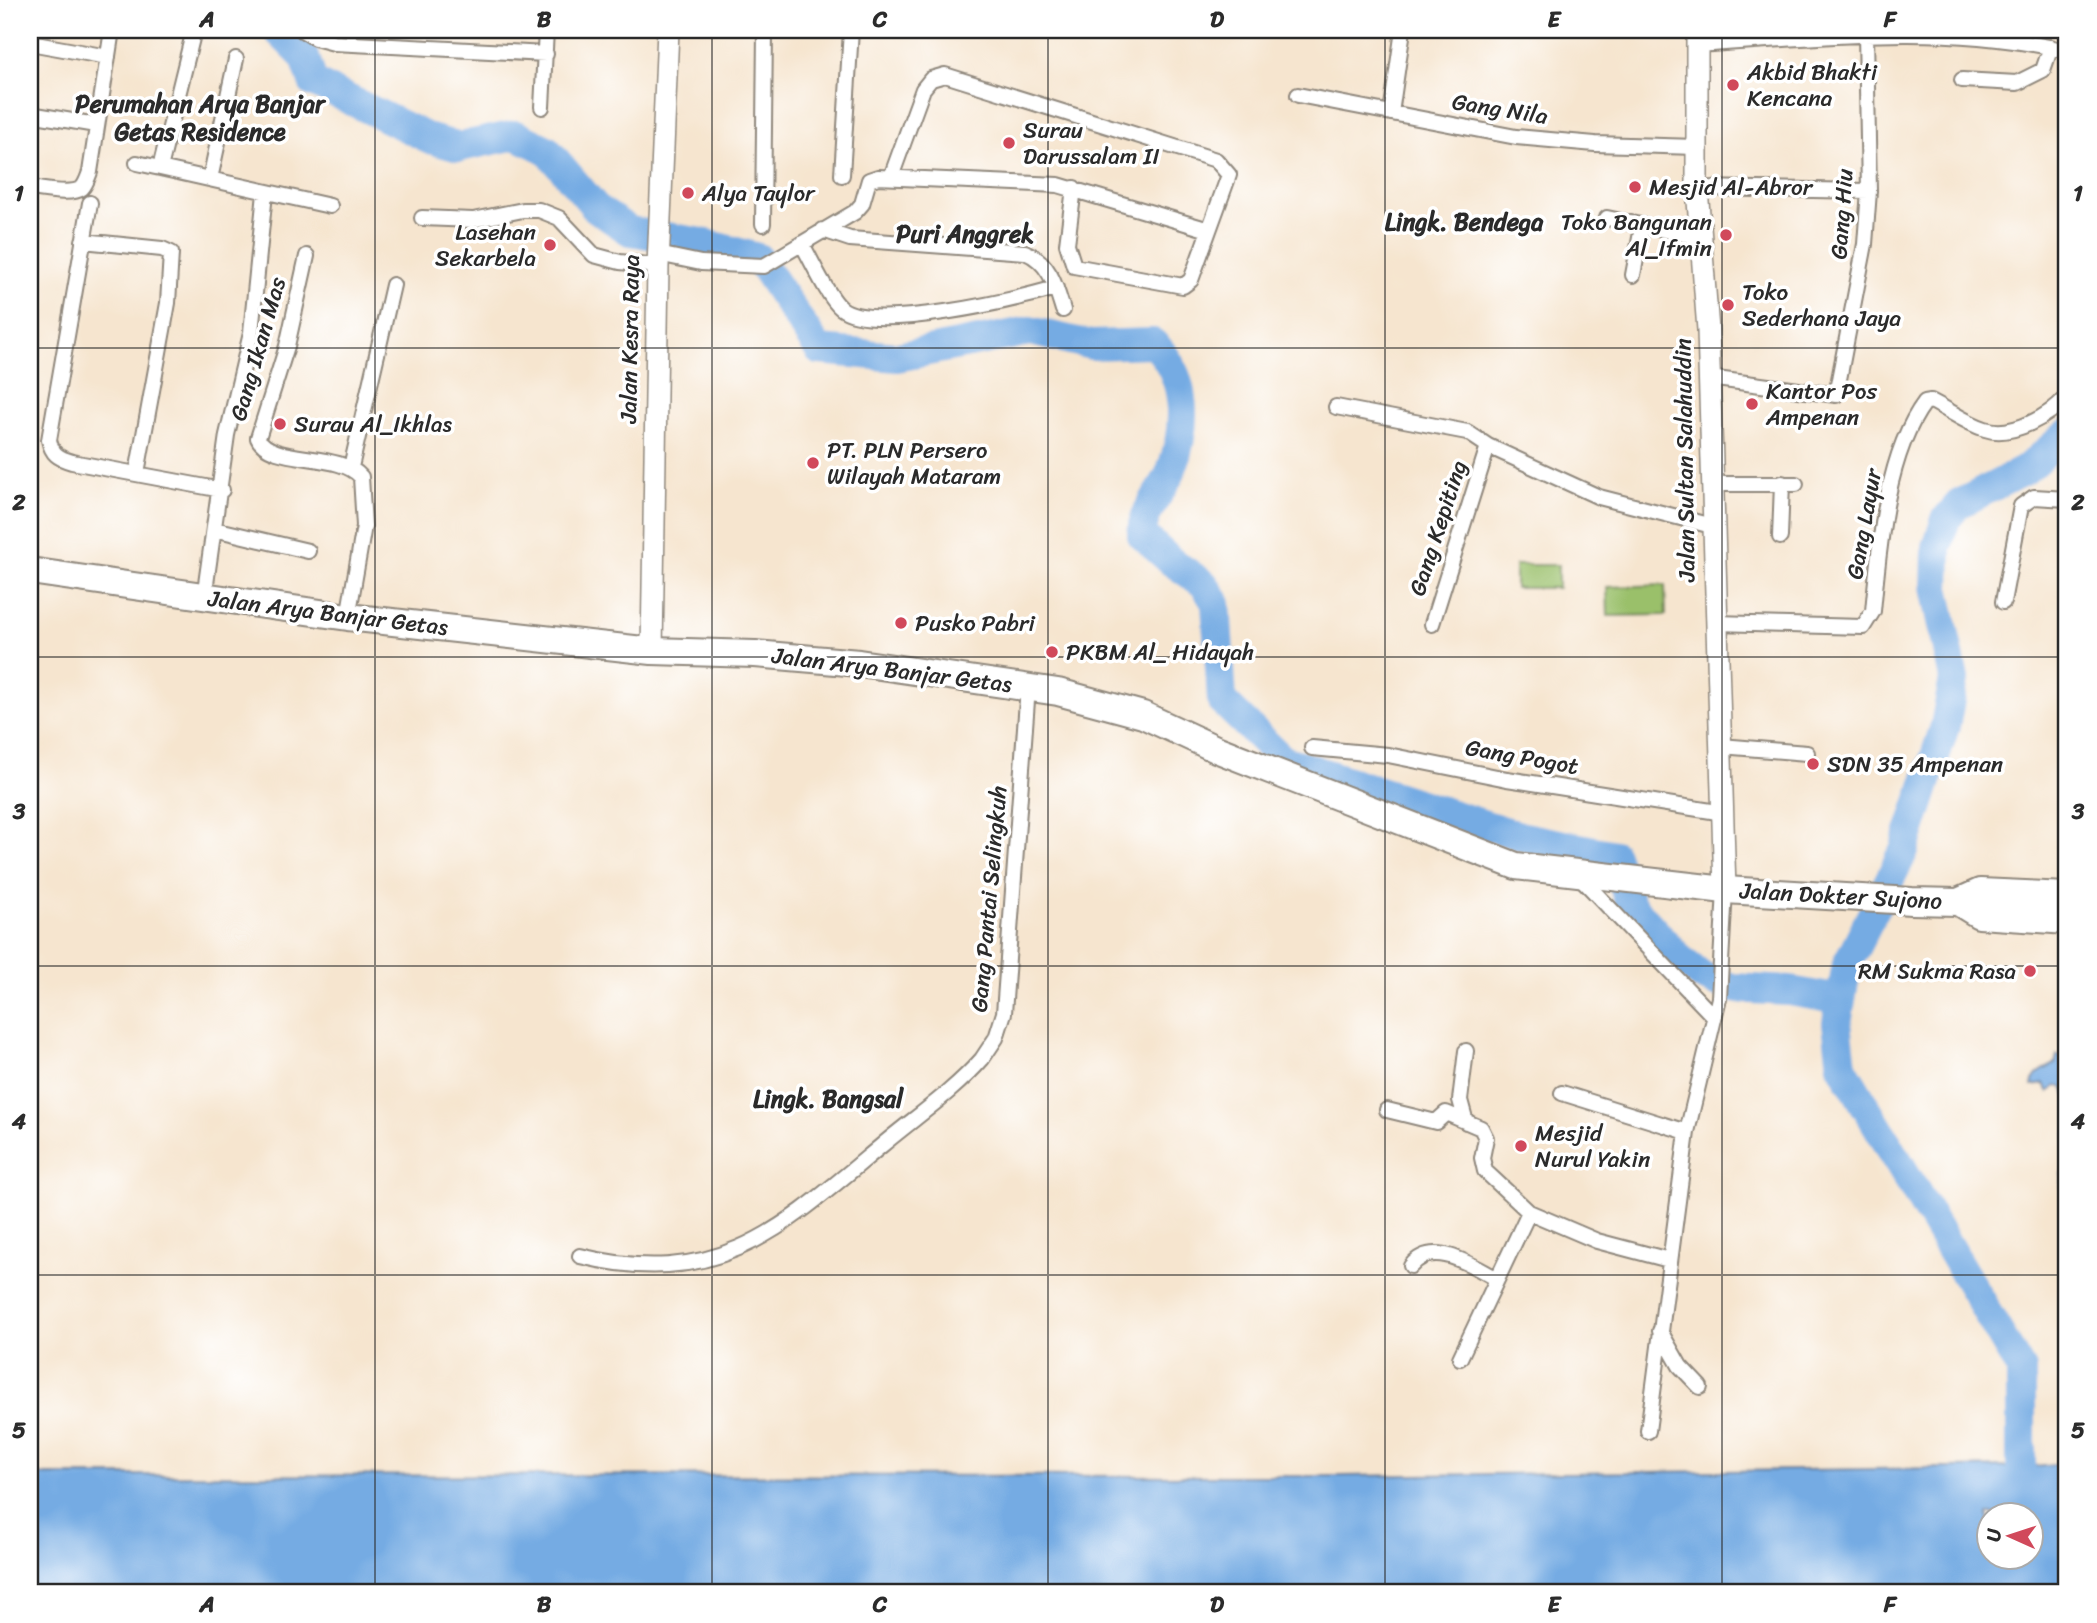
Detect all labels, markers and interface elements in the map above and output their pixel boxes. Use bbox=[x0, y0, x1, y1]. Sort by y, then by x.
text: A bbox=[198, 0, 215, 40]
text: B bbox=[537, 0, 552, 40]
text: C bbox=[872, 0, 888, 40]
text: D bbox=[1210, 0, 1225, 40]
text: E bbox=[1548, 0, 1563, 40]
text: F bbox=[1883, 0, 1898, 40]
place label: Akbid Bhakti Kencana bbox=[1746, 52, 1878, 119]
marker: Akbid Bhakti Kencana bbox=[1725, 77, 1741, 93]
street label: Gang Nila bbox=[1449, 81, 1551, 137]
district label: Perumahan Arya Banjar Getas Residence bbox=[75, 83, 327, 153]
place label: Surau Darussalam II bbox=[1023, 110, 1160, 177]
marker: Surau Darussalam II bbox=[1001, 135, 1017, 151]
place label: Mesjid Al-Abror bbox=[1649, 167, 1814, 208]
street label: Gang Hiu bbox=[1818, 167, 1866, 261]
text: 1 bbox=[14, 173, 24, 214]
place label: Alya Taylor bbox=[701, 173, 816, 214]
text: 1 bbox=[2073, 173, 2083, 214]
marker: Mesjid Al-Abror bbox=[1627, 179, 1643, 195]
marker: Alya Taylor bbox=[680, 185, 696, 201]
district label: Lingk. Bendega bbox=[1385, 201, 1544, 243]
place label: Toko Bangunan Al_Ifmin bbox=[1561, 202, 1712, 269]
place label: Lasehan Sekarbela bbox=[435, 212, 537, 279]
district label: Puri Anggrek bbox=[896, 213, 1034, 255]
marker: Toko Bangunan Al_Ifmin bbox=[1718, 227, 1734, 243]
marker: Lasehan Sekarbela bbox=[542, 237, 558, 253]
street label: Jalan Kesra Raya bbox=[608, 254, 652, 425]
street label: Gang Ikan Mas bbox=[218, 272, 298, 426]
place label: Toko Sederhana Jaya bbox=[1742, 272, 1901, 339]
marker: Toko Sederhana Jaya bbox=[1720, 297, 1736, 313]
street label: Jalan Sultan Salahuddin bbox=[1662, 338, 1708, 583]
place label: Kantor Pos Ampenan bbox=[1765, 371, 1877, 438]
marker: Kantor Pos Ampenan bbox=[1744, 396, 1760, 412]
place label: Surau Al_Ikhlas bbox=[294, 404, 453, 445]
marker: Surau Al_Ikhlas bbox=[272, 416, 288, 432]
place label: PT. PLN Persero Wilayah Mataram bbox=[827, 430, 1001, 497]
marker: PT. PLN Persero Wilayah Mataram bbox=[805, 455, 821, 471]
street label: Gang Kepiting bbox=[1397, 455, 1479, 601]
street label: Gang Layur bbox=[1834, 464, 1894, 583]
text: 2 bbox=[11, 482, 26, 523]
text: 2 bbox=[2070, 482, 2085, 523]
street label: Jalan Arya Banjar Getas bbox=[205, 578, 451, 648]
place label: Pusko Pabri bbox=[915, 603, 1036, 644]
marker: Pusko Pabri bbox=[893, 615, 909, 631]
place label: PKBM Al_ Hidayah bbox=[1066, 632, 1254, 673]
street label: Jalan Arya Banjar Getas bbox=[769, 635, 1015, 705]
marker: PKBM Al_ Hidayah bbox=[1044, 644, 1060, 660]
street label: Gang Pogot bbox=[1462, 727, 1582, 787]
place label: SDN 35 Ampenan bbox=[1827, 744, 2003, 785]
marker: SDN 35 Ampenan bbox=[1805, 756, 1821, 772]
street label: Gang Pantai Selingkuh bbox=[959, 784, 1019, 1014]
text: 3 bbox=[12, 791, 26, 832]
text: 3 bbox=[2071, 791, 2085, 832]
street label: Jalan Dokter Sujono bbox=[1738, 870, 1943, 922]
place label: RM Sukma Rasa bbox=[1858, 951, 2016, 992]
marker: RM Sukma Rasa bbox=[2022, 963, 2038, 979]
district label: Lingk. Bangsal bbox=[753, 1078, 904, 1120]
text: 4 bbox=[11, 1101, 27, 1142]
text: 4 bbox=[2070, 1101, 2086, 1142]
place label: Mesjid Nurul Yakin bbox=[1535, 1113, 1650, 1180]
marker: Mesjid Nurul Yakin bbox=[1513, 1138, 1529, 1154]
text: 5 bbox=[12, 1410, 26, 1451]
text: 5 bbox=[2071, 1410, 2085, 1451]
north arrow bbox=[1974, 1500, 2044, 1570]
text: U bbox=[1977, 1527, 2010, 1542]
text: A bbox=[198, 1584, 215, 1623]
text: B bbox=[537, 1584, 552, 1623]
text: C bbox=[872, 1584, 888, 1623]
text: D bbox=[1210, 1584, 1225, 1623]
text: E bbox=[1548, 1584, 1563, 1623]
text: F bbox=[1883, 1584, 1898, 1623]

